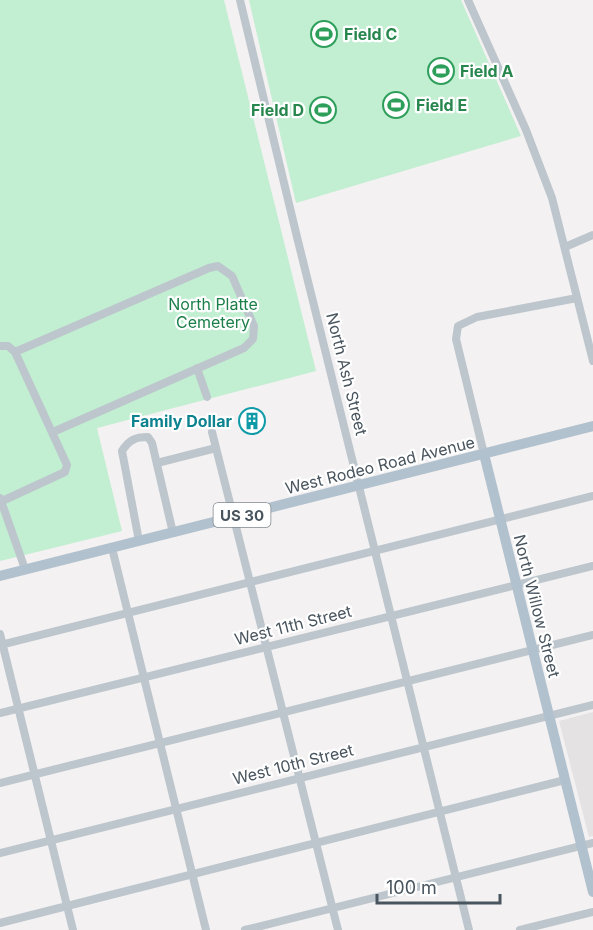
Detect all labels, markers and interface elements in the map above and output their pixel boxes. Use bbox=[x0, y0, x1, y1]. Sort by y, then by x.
sports icon: Field C bbox=[309, 19, 339, 49]
place label: Field C bbox=[344, 24, 397, 44]
sports icon: Field A bbox=[426, 56, 456, 86]
place label: Field A bbox=[460, 61, 513, 81]
sports icon: Field E bbox=[381, 90, 411, 120]
sports icon: Field D bbox=[308, 95, 338, 125]
place label: Field E bbox=[416, 95, 467, 115]
place label: Field D bbox=[251, 100, 304, 120]
park label: North Platte Cemetery bbox=[168, 294, 258, 332]
street label: North Ash Street bbox=[322, 311, 372, 437]
building icon: Family Dollar bbox=[237, 406, 267, 436]
place label: Family Dollar bbox=[131, 411, 232, 431]
street label: West Rodeo Road Avenue bbox=[283, 432, 477, 498]
road number: US 30 bbox=[214, 503, 270, 527]
street label: North Willow Street bbox=[510, 532, 564, 680]
street label: West 11th Street bbox=[232, 601, 354, 649]
street label: West 10th Street bbox=[231, 739, 355, 789]
scale bar bbox=[377, 867, 500, 905]
text: 100 m bbox=[386, 877, 437, 898]

